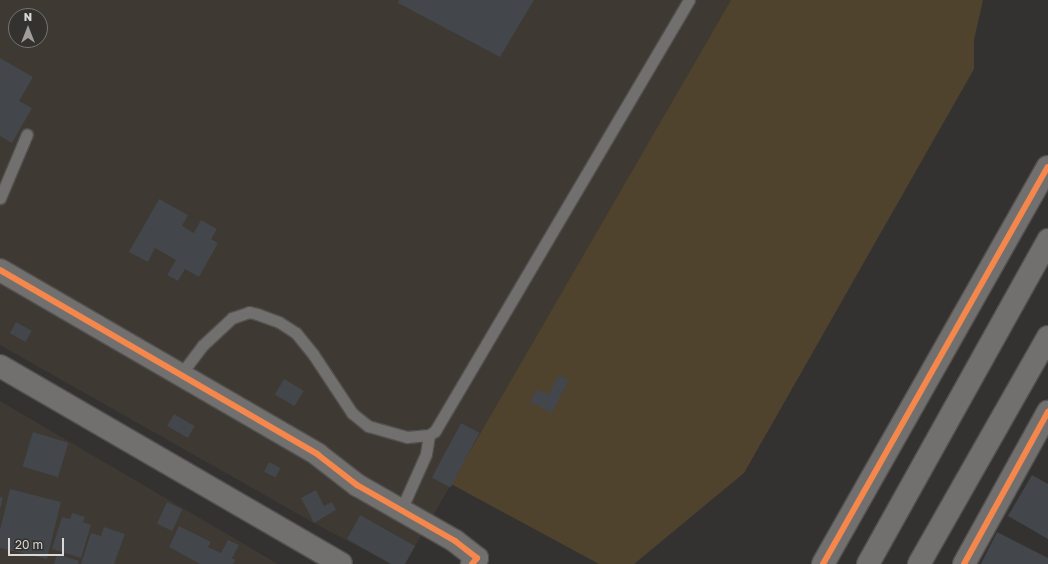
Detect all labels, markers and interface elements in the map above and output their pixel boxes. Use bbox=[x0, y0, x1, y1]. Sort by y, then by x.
north arrow bbox=[8, 8, 48, 48]
text: N bbox=[24, 10, 32, 23]
scale bar bbox=[10, 530, 66, 556]
text: 20 m bbox=[15, 537, 43, 552]

